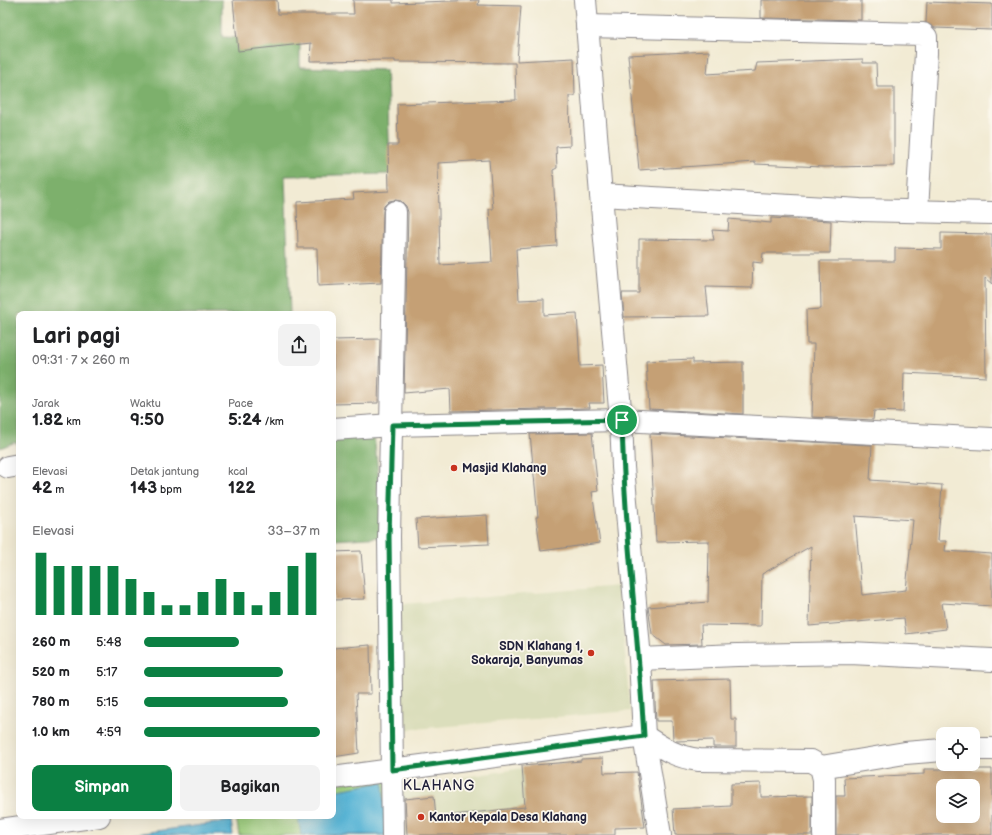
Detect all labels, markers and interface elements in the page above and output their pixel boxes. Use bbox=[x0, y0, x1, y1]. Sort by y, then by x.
text: Lari pagi bbox=[32, 323, 120, 350]
button: share bbox=[278, 324, 320, 366]
text: 09:31 · 7 × 260 m bbox=[32, 352, 130, 368]
text: Jarak bbox=[32, 397, 59, 410]
text: Waktu bbox=[130, 397, 161, 410]
text: Pace bbox=[228, 397, 253, 410]
pin bbox=[605, 403, 639, 437]
icon: arrive bbox=[611, 409, 633, 431]
text: 1.82 bbox=[32, 410, 63, 430]
text: 9:50 bbox=[130, 410, 164, 430]
text: 5:24 bbox=[228, 410, 261, 430]
text: km bbox=[63, 415, 81, 428]
text: /km bbox=[261, 415, 284, 428]
place label: Masjid Klahang bbox=[462, 461, 547, 476]
marker: Masjid Klahang bbox=[449, 463, 459, 473]
text: Elevasi bbox=[32, 465, 68, 478]
text: Detak jantung bbox=[130, 465, 199, 478]
text: kcal bbox=[228, 465, 248, 478]
text: 42 bbox=[32, 478, 52, 498]
text: 143 bbox=[130, 478, 157, 498]
text: 122 bbox=[228, 478, 256, 498]
text: m bbox=[52, 483, 64, 496]
text: bpm bbox=[157, 483, 182, 496]
text: Elevasi bbox=[32, 523, 74, 539]
text: 33–37 m bbox=[268, 523, 320, 539]
text: 260 m bbox=[32, 634, 70, 650]
text: 5:48 bbox=[96, 634, 122, 650]
place label: SDN Klahang 1, Sokaraja, Banyumas bbox=[471, 639, 583, 668]
marker: SDN Klahang 1, Sokaraja, Banyumas bbox=[586, 648, 596, 658]
text: 520 m bbox=[32, 664, 70, 680]
text: 5:17 bbox=[96, 664, 118, 680]
text: 780 m bbox=[32, 694, 70, 710]
text: 5:15 bbox=[96, 694, 119, 710]
text: 1.0 km bbox=[32, 724, 70, 740]
text: 4:59 bbox=[96, 724, 122, 740]
map controls bbox=[936, 727, 980, 823]
button: locate bbox=[936, 727, 980, 771]
button: Simpan bbox=[32, 765, 172, 811]
button: Bagikan bbox=[180, 765, 320, 811]
district label: KLAHANG bbox=[403, 777, 475, 794]
button: layers bbox=[936, 779, 980, 823]
place label: Kantor Kepala Desa Klahang bbox=[429, 810, 587, 825]
marker: Kantor Kepala Desa Klahang bbox=[416, 812, 426, 822]

